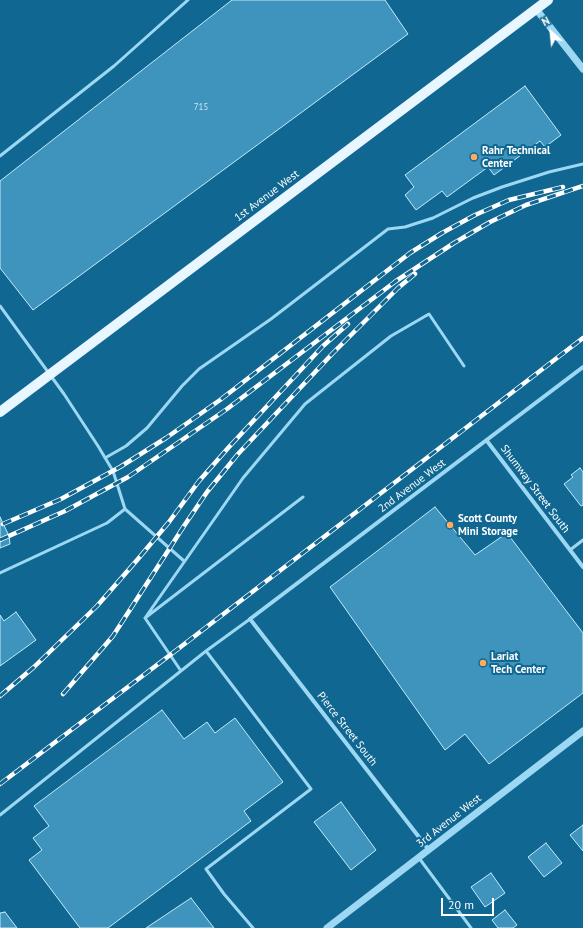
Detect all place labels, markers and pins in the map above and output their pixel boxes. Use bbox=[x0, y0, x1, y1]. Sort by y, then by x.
place label: Rahr Technical Center bbox=[482, 144, 550, 170]
marker: Rahr Technical Center bbox=[469, 152, 479, 162]
place label: Scott County Mini Storage bbox=[458, 512, 518, 538]
marker: Scott County Mini Storage bbox=[445, 520, 455, 530]
place label: Lariat Tech Center bbox=[491, 650, 545, 676]
marker: Lariat Tech Center bbox=[478, 658, 488, 668]

